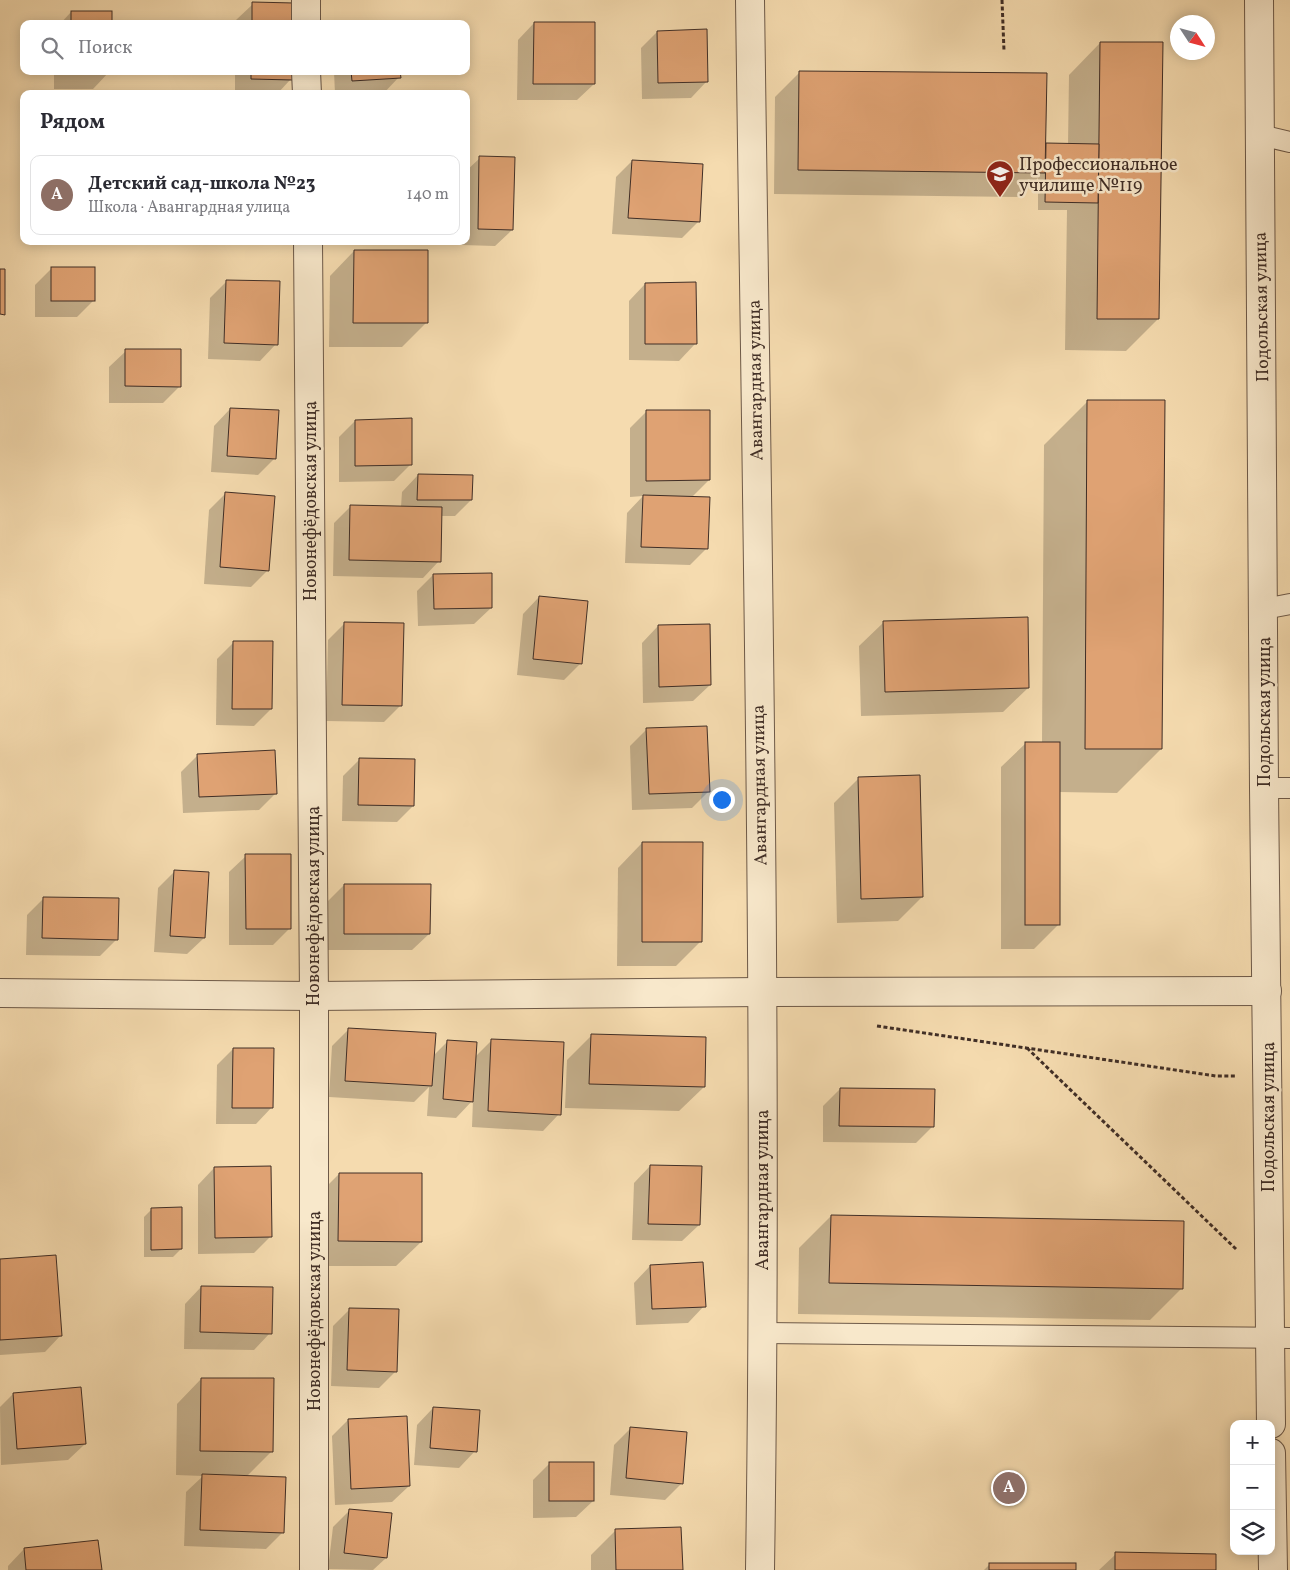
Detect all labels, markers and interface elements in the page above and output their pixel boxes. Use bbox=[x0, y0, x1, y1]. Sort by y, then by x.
north arrow bbox=[1170, 15, 1215, 60]
search box bbox=[20, 20, 470, 75]
icon: search bbox=[38, 34, 66, 62]
text: Поиск bbox=[78, 35, 132, 61]
text: Рядом bbox=[40, 108, 105, 137]
place label: Профессиональное училище №119 bbox=[1019, 153, 1178, 199]
school or university icon: Профессиональное училище №119 bbox=[985, 159, 1015, 198]
text: Детский сад-школа №23 bbox=[88, 171, 315, 197]
text: A bbox=[51, 184, 63, 206]
text: 140 m bbox=[407, 184, 449, 206]
text: Школа · Авангардная улица bbox=[88, 197, 290, 219]
street label: Подольская улица bbox=[1249, 232, 1276, 382]
street label: Авангардная улица bbox=[743, 299, 770, 461]
street label: Новонефёдовская улица bbox=[299, 401, 324, 601]
street label: Подольская улица bbox=[1253, 637, 1278, 787]
street label: Авангардная улица bbox=[747, 704, 774, 866]
your location bbox=[709, 787, 735, 813]
street label: Новонефёдовская улица bbox=[302, 806, 327, 1006]
street label: Подольская улица bbox=[1257, 1042, 1282, 1192]
street label: Авангардная улица bbox=[751, 1109, 776, 1271]
street label: Новонефёдовская улица bbox=[303, 1211, 328, 1411]
map controls bbox=[1230, 1420, 1275, 1555]
button: + bbox=[1230, 1420, 1275, 1465]
button: − bbox=[1230, 1465, 1275, 1510]
pin: A bbox=[993, 1469, 1025, 1507]
button: layers bbox=[1230, 1510, 1275, 1555]

